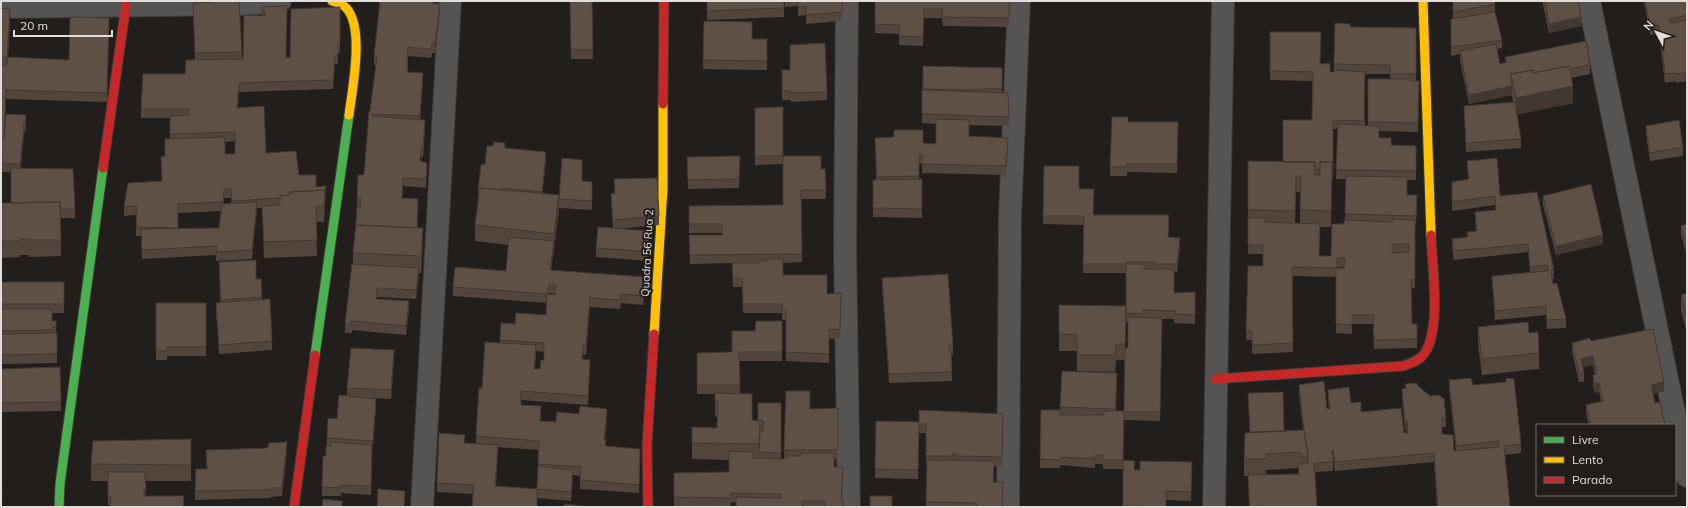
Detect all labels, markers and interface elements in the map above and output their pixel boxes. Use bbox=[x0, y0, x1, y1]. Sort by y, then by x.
scale bar bbox=[14, 12, 112, 38]
north arrow bbox=[1636, 12, 1676, 52]
text: 20 m bbox=[20, 18, 48, 33]
text: N bbox=[1640, 18, 1656, 33]
street label: Quadra 56 Rua 2 bbox=[638, 209, 656, 297]
legend bbox=[1536, 424, 1676, 496]
text: Livre bbox=[1572, 432, 1599, 447]
text: Lento bbox=[1572, 452, 1603, 467]
text: Parado bbox=[1572, 472, 1612, 487]

